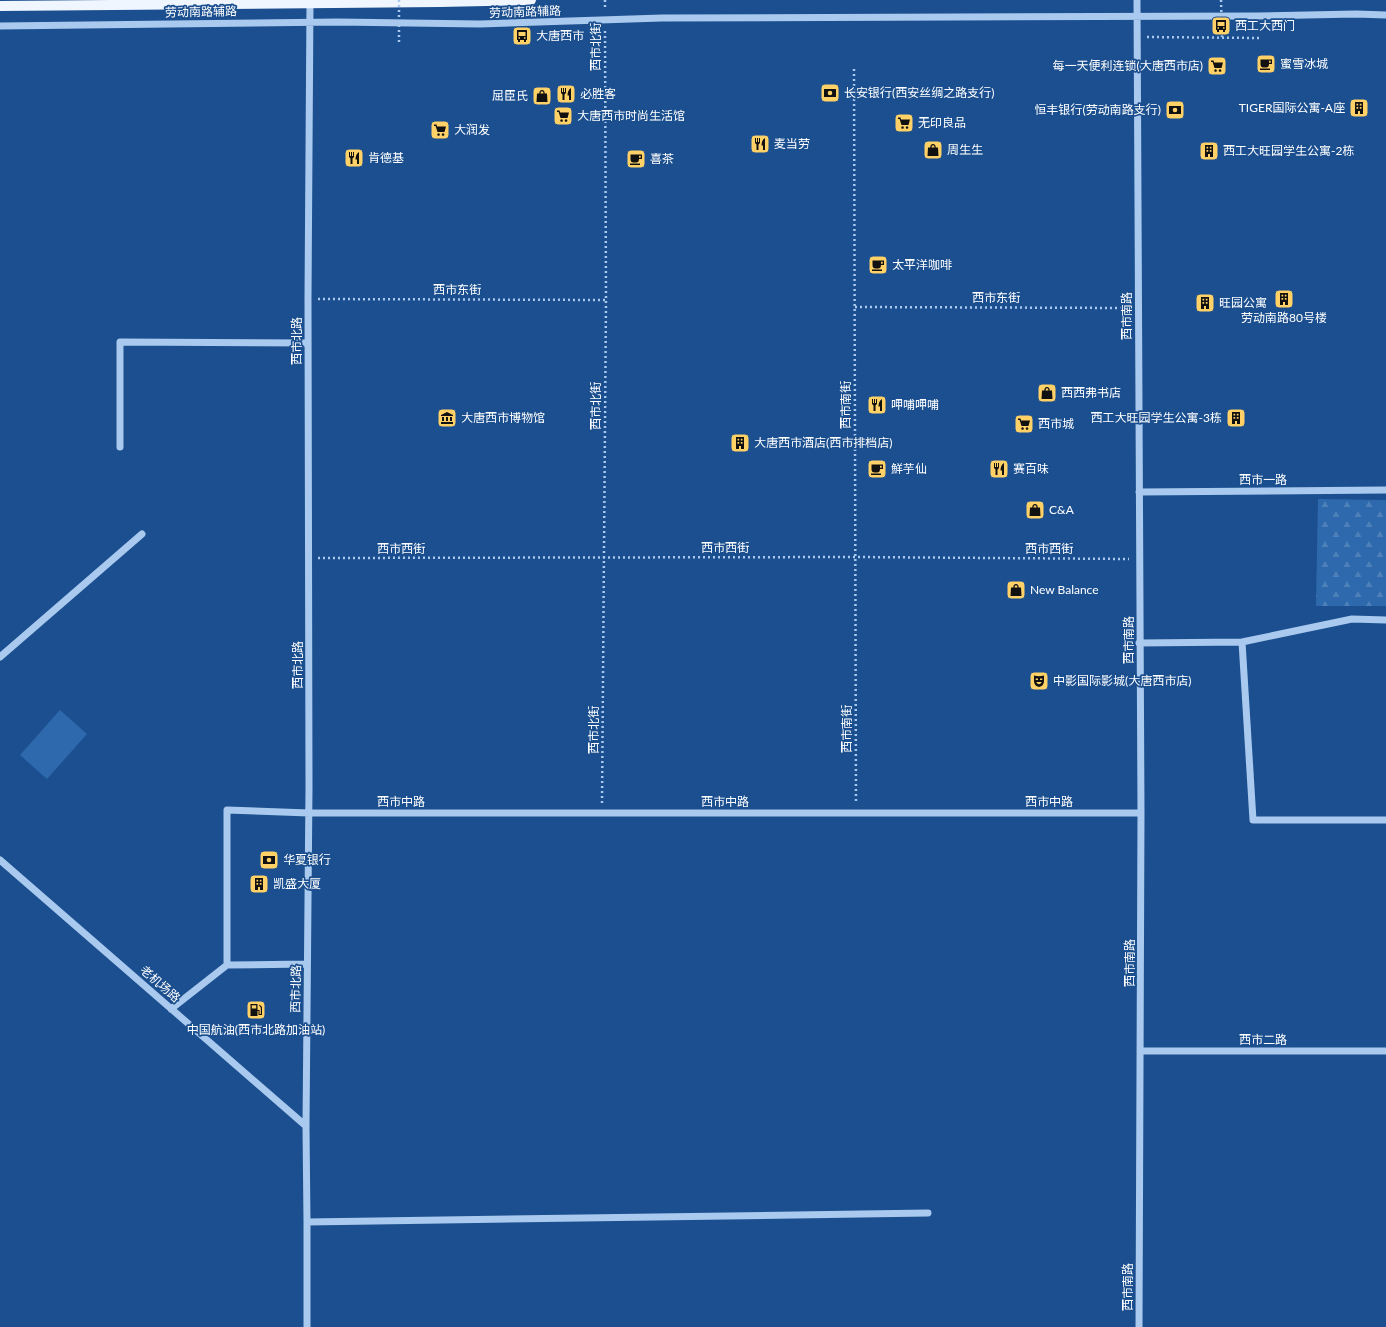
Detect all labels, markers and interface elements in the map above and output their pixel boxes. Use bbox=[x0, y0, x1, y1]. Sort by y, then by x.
street label: 劳动南路辅路 bbox=[165, 3, 237, 20]
street label: 劳动南路辅路 bbox=[489, 3, 561, 20]
bus stop icon: 西工大西门 bbox=[1210, 15, 1232, 37]
place label: 西工大西门 bbox=[1235, 18, 1295, 33]
street label: 西市北街 bbox=[588, 23, 603, 71]
bus stop icon: 大唐西市 bbox=[511, 25, 533, 47]
place label: 大唐西市 bbox=[536, 28, 584, 43]
cafe icon: 蜜雪冰城 bbox=[1255, 53, 1277, 75]
supermarket icon: 每一天便利连锁(大唐西市店) bbox=[1206, 55, 1228, 77]
place label: 蜜雪冰城 bbox=[1280, 56, 1328, 71]
place label: 每一天便利连锁(大唐西市店) bbox=[1053, 58, 1203, 73]
bank icon: 长安银行(西安丝绸之路支行) bbox=[819, 82, 841, 104]
restaurant icon: 必胜客 bbox=[555, 83, 577, 105]
shop icon: 屈臣氏 bbox=[531, 85, 553, 107]
place label: 长安银行(西安丝绸之路支行) bbox=[844, 85, 994, 100]
place label: 必胜客 bbox=[580, 86, 616, 101]
place label: 屈臣氏 bbox=[492, 88, 528, 103]
building icon: TIGER国际公寓-A座 bbox=[1348, 97, 1370, 119]
bank icon: 恒丰银行(劳动南路支行) bbox=[1164, 99, 1186, 121]
place label: TIGER国际公寓-A座 bbox=[1239, 100, 1345, 115]
place label: 恒丰银行(劳动南路支行) bbox=[1035, 102, 1161, 117]
supermarket icon: 大唐西市时尚生活馆 bbox=[552, 105, 574, 127]
place label: 大唐西市时尚生活馆 bbox=[577, 108, 685, 123]
supermarket icon: 无印良品 bbox=[893, 112, 915, 134]
place label: 无印良品 bbox=[918, 115, 966, 130]
supermarket icon: 大润发 bbox=[429, 119, 451, 141]
place label: 大润发 bbox=[454, 122, 490, 137]
restaurant icon: 麦当劳 bbox=[749, 133, 771, 155]
place label: 麦当劳 bbox=[774, 136, 810, 151]
shop icon: 周生生 bbox=[922, 139, 944, 161]
building icon: 西工大旺园学生公寓-2栋 bbox=[1198, 140, 1220, 162]
place label: 周生生 bbox=[947, 142, 983, 157]
place label: 西工大旺园学生公寓-2栋 bbox=[1223, 143, 1354, 158]
restaurant icon: 肯德基 bbox=[343, 147, 365, 169]
cafe icon: 喜茶 bbox=[625, 148, 647, 170]
place label: 肯德基 bbox=[368, 150, 404, 165]
place label: 喜茶 bbox=[650, 151, 674, 166]
cafe icon: 太平洋咖啡 bbox=[867, 254, 889, 276]
place label: 太平洋咖啡 bbox=[892, 257, 952, 272]
street label: 西市东街 bbox=[433, 282, 481, 297]
building icon: 劳动南路80号楼 bbox=[1273, 288, 1295, 310]
street label: 西市东街 bbox=[972, 290, 1020, 305]
street label: 西市南路 bbox=[1119, 292, 1134, 340]
building icon: 旺园公寓 bbox=[1194, 292, 1216, 314]
place label: 旺园公寓 bbox=[1219, 295, 1267, 310]
place label: 劳动南路80号楼 bbox=[1241, 310, 1327, 325]
street label: 西市北路 bbox=[289, 317, 304, 365]
street label: 西市南街 bbox=[838, 381, 853, 429]
street label: 西市北街 bbox=[588, 382, 603, 430]
shop icon: 西西弗书店 bbox=[1036, 382, 1058, 404]
place label: 西西弗书店 bbox=[1061, 385, 1121, 400]
restaurant icon: 呷哺呷哺 bbox=[866, 394, 888, 416]
place label: 呷哺呷哺 bbox=[891, 397, 939, 412]
museum icon: 大唐西市博物馆 bbox=[436, 407, 458, 429]
building icon: 西工大旺园学生公寓-3栋 bbox=[1225, 407, 1247, 429]
place label: 大唐西市博物馆 bbox=[461, 410, 545, 425]
place label: 西工大旺园学生公寓-3栋 bbox=[1091, 410, 1222, 425]
supermarket icon: 西市城 bbox=[1013, 413, 1035, 435]
place label: 西市城 bbox=[1038, 416, 1074, 431]
building icon: 大唐西市酒店(西市排档店) bbox=[729, 432, 751, 454]
place label: 大唐西市酒店(西市排档店) bbox=[754, 435, 892, 450]
cafe icon: 鮮芋仙 bbox=[866, 458, 888, 480]
restaurant icon: 赛百味 bbox=[988, 458, 1010, 480]
place label: 鮮芋仙 bbox=[891, 461, 927, 476]
place label: 赛百味 bbox=[1013, 461, 1049, 476]
street label: 西市一路 bbox=[1239, 472, 1287, 487]
shop icon: C&A bbox=[1024, 499, 1046, 521]
place label: C&A bbox=[1049, 502, 1075, 517]
street label: 西市西街 bbox=[701, 540, 749, 555]
street label: 西市西街 bbox=[377, 541, 425, 556]
street label: 西市西街 bbox=[1025, 541, 1073, 556]
shop icon: New Balance bbox=[1005, 579, 1027, 601]
place label: New Balance bbox=[1030, 582, 1099, 597]
street label: 西市南路 bbox=[1121, 616, 1136, 664]
street label: 西市北路 bbox=[290, 641, 305, 689]
theatre icon: 中影国际影城(大唐西市店) bbox=[1028, 670, 1050, 692]
place label: 中影国际影城(大唐西市店) bbox=[1053, 673, 1191, 688]
street label: 西市南街 bbox=[839, 705, 854, 753]
street label: 西市北街 bbox=[586, 706, 601, 754]
street label: 西市中路 bbox=[377, 794, 425, 809]
street label: 西市中路 bbox=[701, 794, 749, 809]
street label: 西市中路 bbox=[1025, 794, 1073, 809]
bank icon: 华夏银行 bbox=[258, 849, 280, 871]
place label: 华夏银行 bbox=[283, 852, 331, 867]
building icon: 凯盛大厦 bbox=[248, 873, 270, 895]
place label: 凯盛大厦 bbox=[273, 876, 321, 891]
street label: 西市南路 bbox=[1122, 939, 1137, 987]
street label: 老机场路 bbox=[137, 962, 183, 1005]
street label: 西市北路 bbox=[288, 965, 303, 1013]
fuel station icon: 中国航油(西市北路加油站) bbox=[245, 999, 267, 1021]
place label: 中国航油(西市北路加油站) bbox=[187, 1022, 325, 1037]
street label: 西市二路 bbox=[1239, 1032, 1287, 1047]
street label: 西市南路 bbox=[1120, 1263, 1135, 1311]

